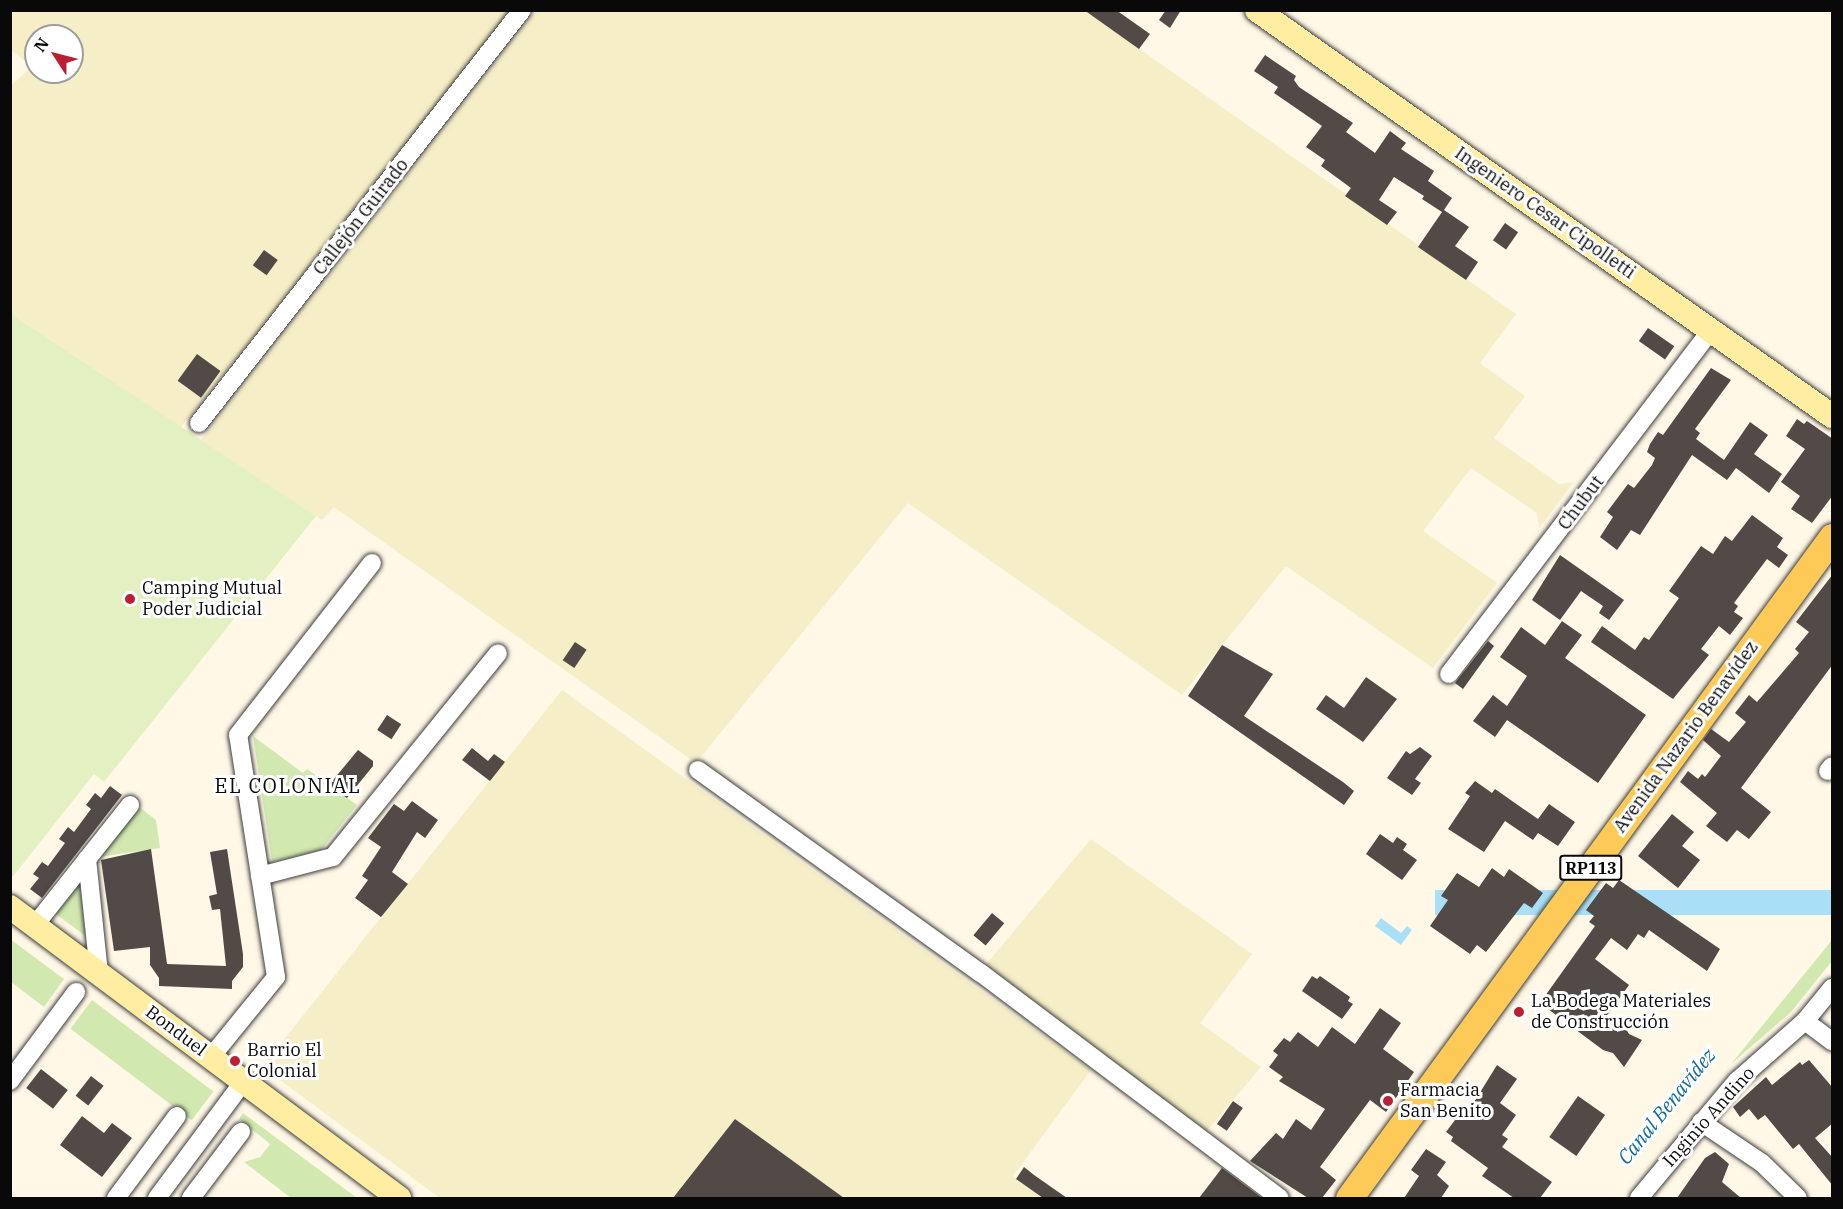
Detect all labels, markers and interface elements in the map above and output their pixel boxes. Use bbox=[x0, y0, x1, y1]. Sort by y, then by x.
north arrow bbox=[24, 24, 84, 84]
text: N bbox=[29, 34, 53, 56]
street label: Ingeniero Cesar Cipolletti bbox=[1451, 142, 1639, 284]
street label: Callejón Guirado bbox=[309, 155, 413, 279]
street label: Chubut bbox=[1554, 472, 1608, 534]
place label: Camping Mutual Poder Judicial bbox=[142, 578, 282, 620]
marker: Camping Mutual Poder Judicial bbox=[123, 592, 137, 606]
street label: Avenida Nazario Benavídez bbox=[1609, 637, 1763, 837]
district label: EL COLONIAL bbox=[215, 773, 361, 797]
road number: RP113 bbox=[1558, 855, 1624, 881]
place label: La Bodega Materiales de Construcción bbox=[1531, 991, 1711, 1034]
street label: Bonduel bbox=[141, 1001, 211, 1061]
marker: La Bodega Materiales de Construcción bbox=[1512, 1005, 1526, 1019]
place label: Barrio El Colonial bbox=[247, 1040, 322, 1082]
water label: Canal Benavídez bbox=[1612, 1043, 1720, 1169]
marker: Barrio El Colonial bbox=[228, 1054, 242, 1068]
street label: Inginio Andino bbox=[1659, 1063, 1759, 1171]
place label: Farmacia San Benito bbox=[1400, 1080, 1491, 1122]
marker: Farmacia San Benito bbox=[1381, 1094, 1395, 1108]

